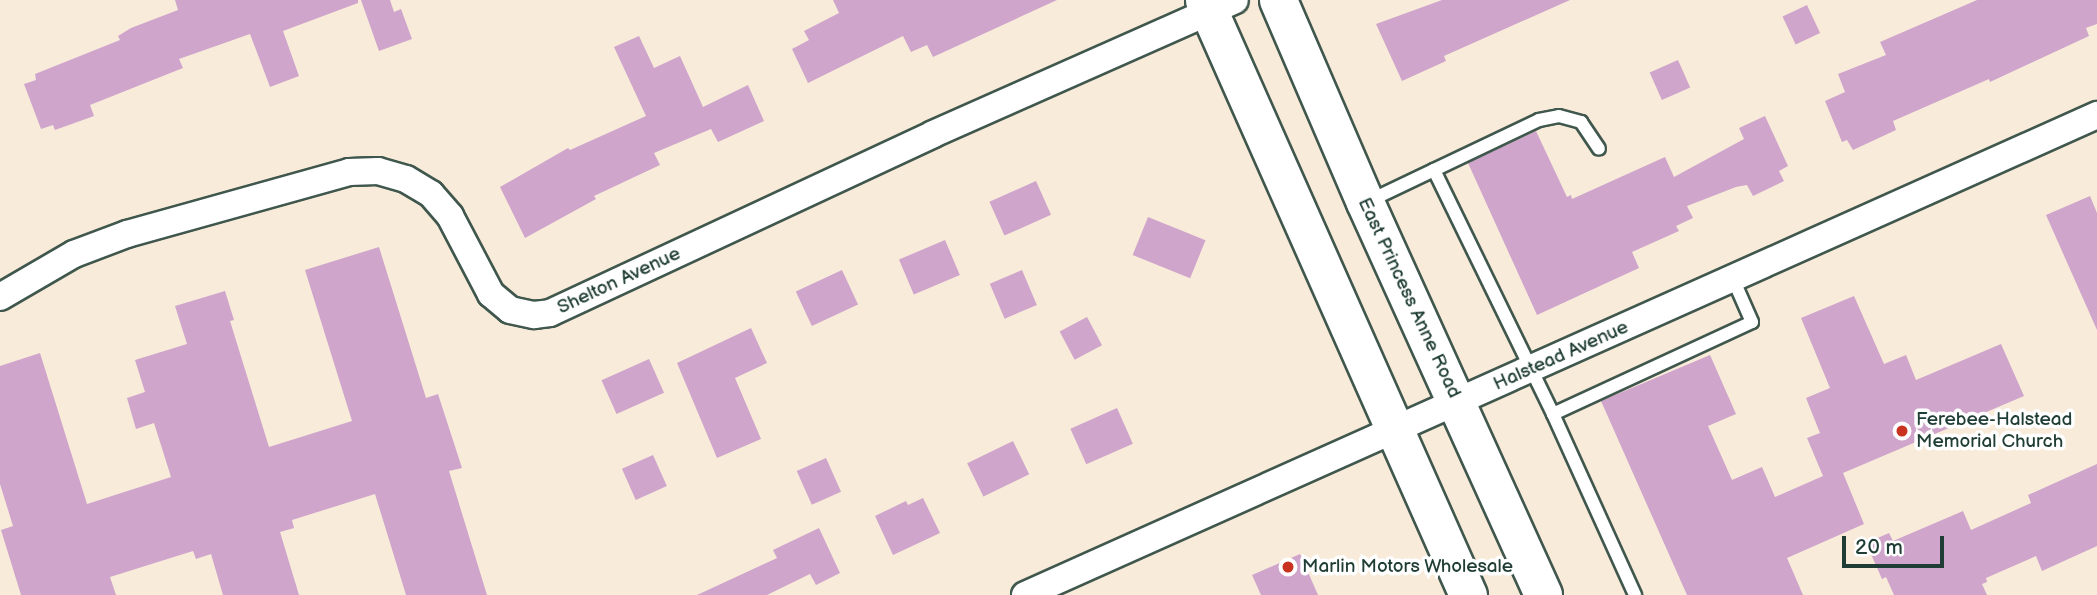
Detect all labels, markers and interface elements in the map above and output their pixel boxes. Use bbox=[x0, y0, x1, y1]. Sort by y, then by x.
street label: East Princess Anne Road bbox=[1353, 194, 1465, 402]
street label: Shelton Avenue bbox=[554, 243, 684, 319]
street label: Halstead Avenue bbox=[1490, 316, 1632, 396]
place label: Ferebee-Halstead Memorial Church bbox=[1916, 409, 2072, 453]
marker: Ferebee-Halstead Memorial Church bbox=[1894, 423, 1910, 439]
scale bar bbox=[1845, 522, 1946, 566]
text: 20 m bbox=[1855, 535, 1903, 560]
place label: Marlin Motors Wholesale bbox=[1302, 556, 1514, 578]
marker: Marlin Motors Wholesale bbox=[1280, 559, 1296, 575]

